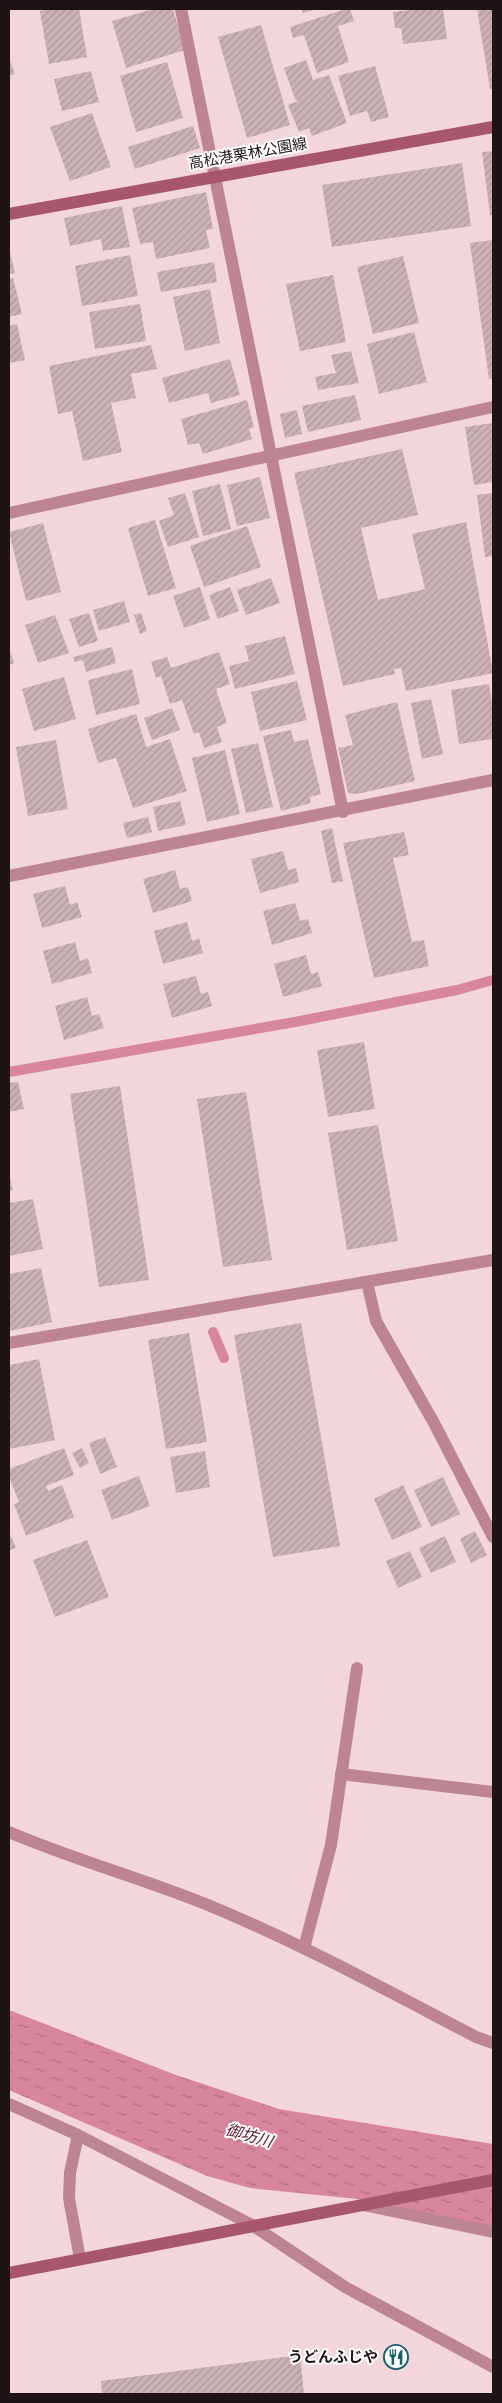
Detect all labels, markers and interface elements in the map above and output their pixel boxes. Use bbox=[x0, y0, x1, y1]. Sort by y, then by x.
street label: 高松港栗林公園線 bbox=[187, 133, 309, 175]
water label: 御坊川 bbox=[223, 2119, 277, 2154]
restaurant icon: うどんふじや bbox=[383, 2344, 409, 2370]
place label: うどんふじや bbox=[288, 2347, 378, 2368]

